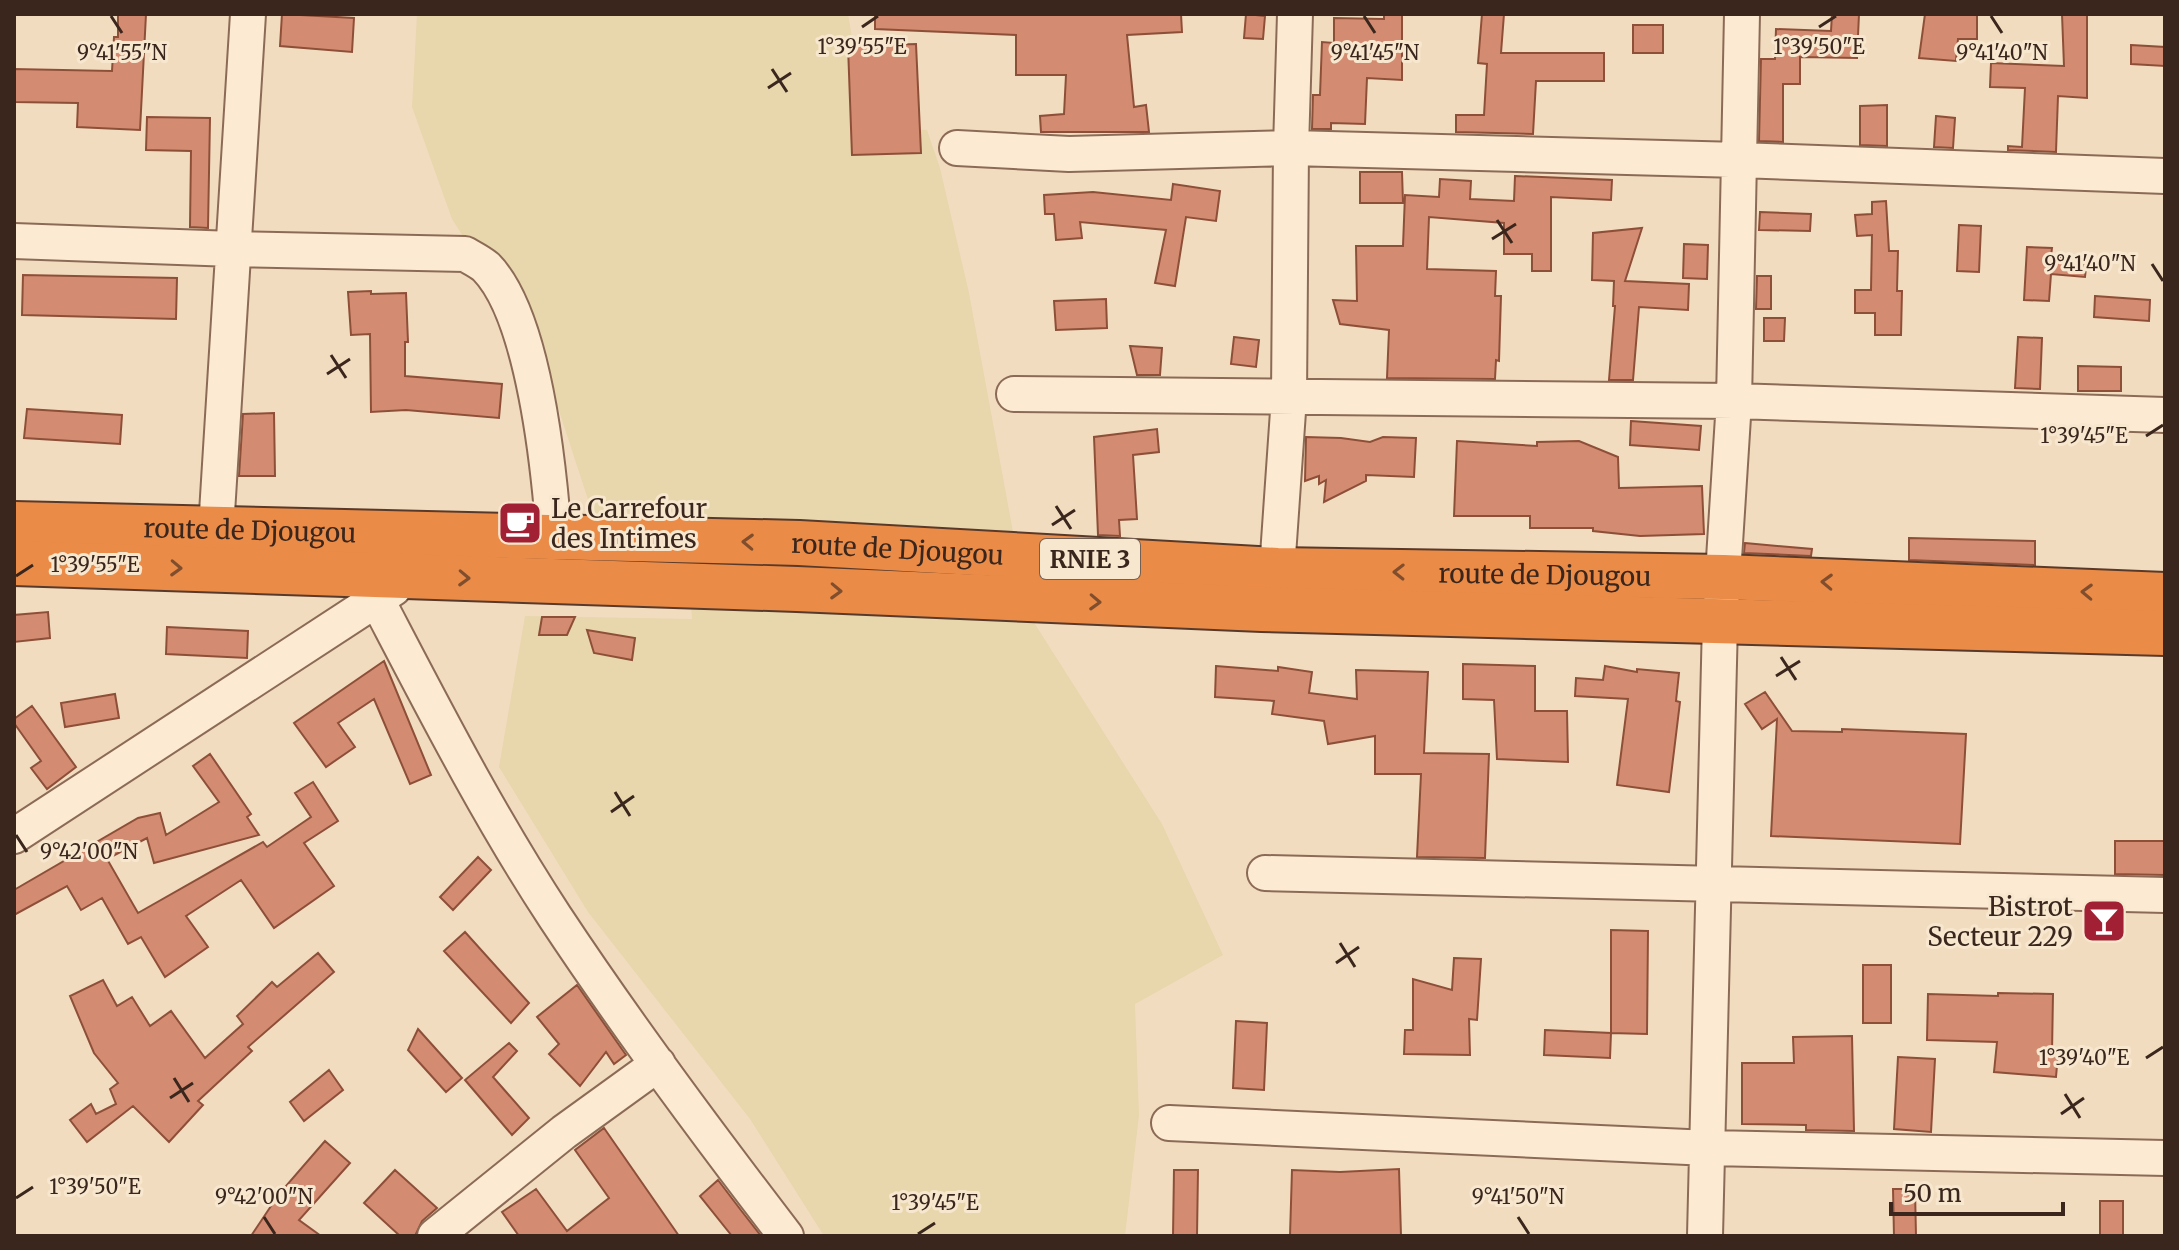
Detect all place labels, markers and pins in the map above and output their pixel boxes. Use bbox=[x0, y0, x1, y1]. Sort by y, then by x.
place label: Le Carrefour des Intimes bbox=[551, 492, 708, 555]
cafe icon: Le Carrefour des Intimes bbox=[496, 499, 544, 547]
place label: Bistrot Secteur 229 bbox=[1927, 890, 2073, 953]
bar icon: Bistrot Secteur 229 bbox=[2080, 897, 2128, 945]

